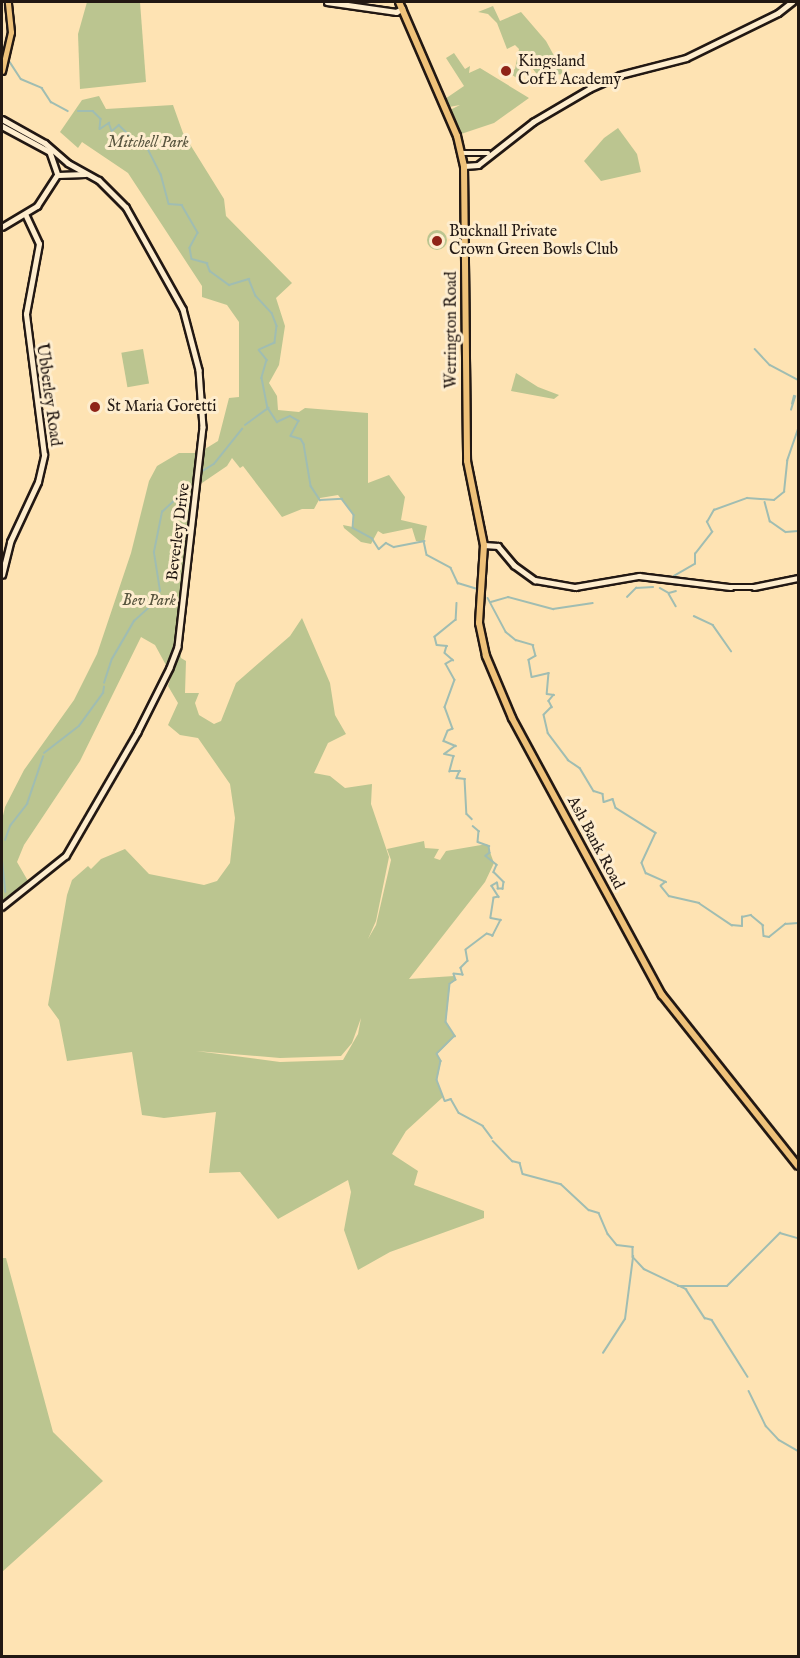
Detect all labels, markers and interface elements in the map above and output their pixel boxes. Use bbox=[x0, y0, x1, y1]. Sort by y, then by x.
place label: Kingsland CofE Academy bbox=[518, 52, 621, 90]
marker: Kingsland CofE Academy bbox=[499, 64, 513, 78]
park label: Mitchell Park bbox=[107, 133, 189, 153]
place label: Bucknall Private Crown Green Bowls Club bbox=[449, 222, 618, 260]
marker: Bucknall Private Crown Green Bowls Club bbox=[430, 234, 444, 248]
street label: Werrington Road bbox=[442, 271, 462, 389]
street label: Ubberley Road bbox=[31, 342, 65, 448]
place label: St Maria Goretti bbox=[107, 397, 216, 417]
marker: St Maria Goretti bbox=[88, 400, 102, 414]
street label: Beverley Drive bbox=[163, 482, 195, 582]
park label: Bev Park bbox=[122, 591, 176, 611]
street label: Ash Bank Road bbox=[562, 793, 628, 893]

